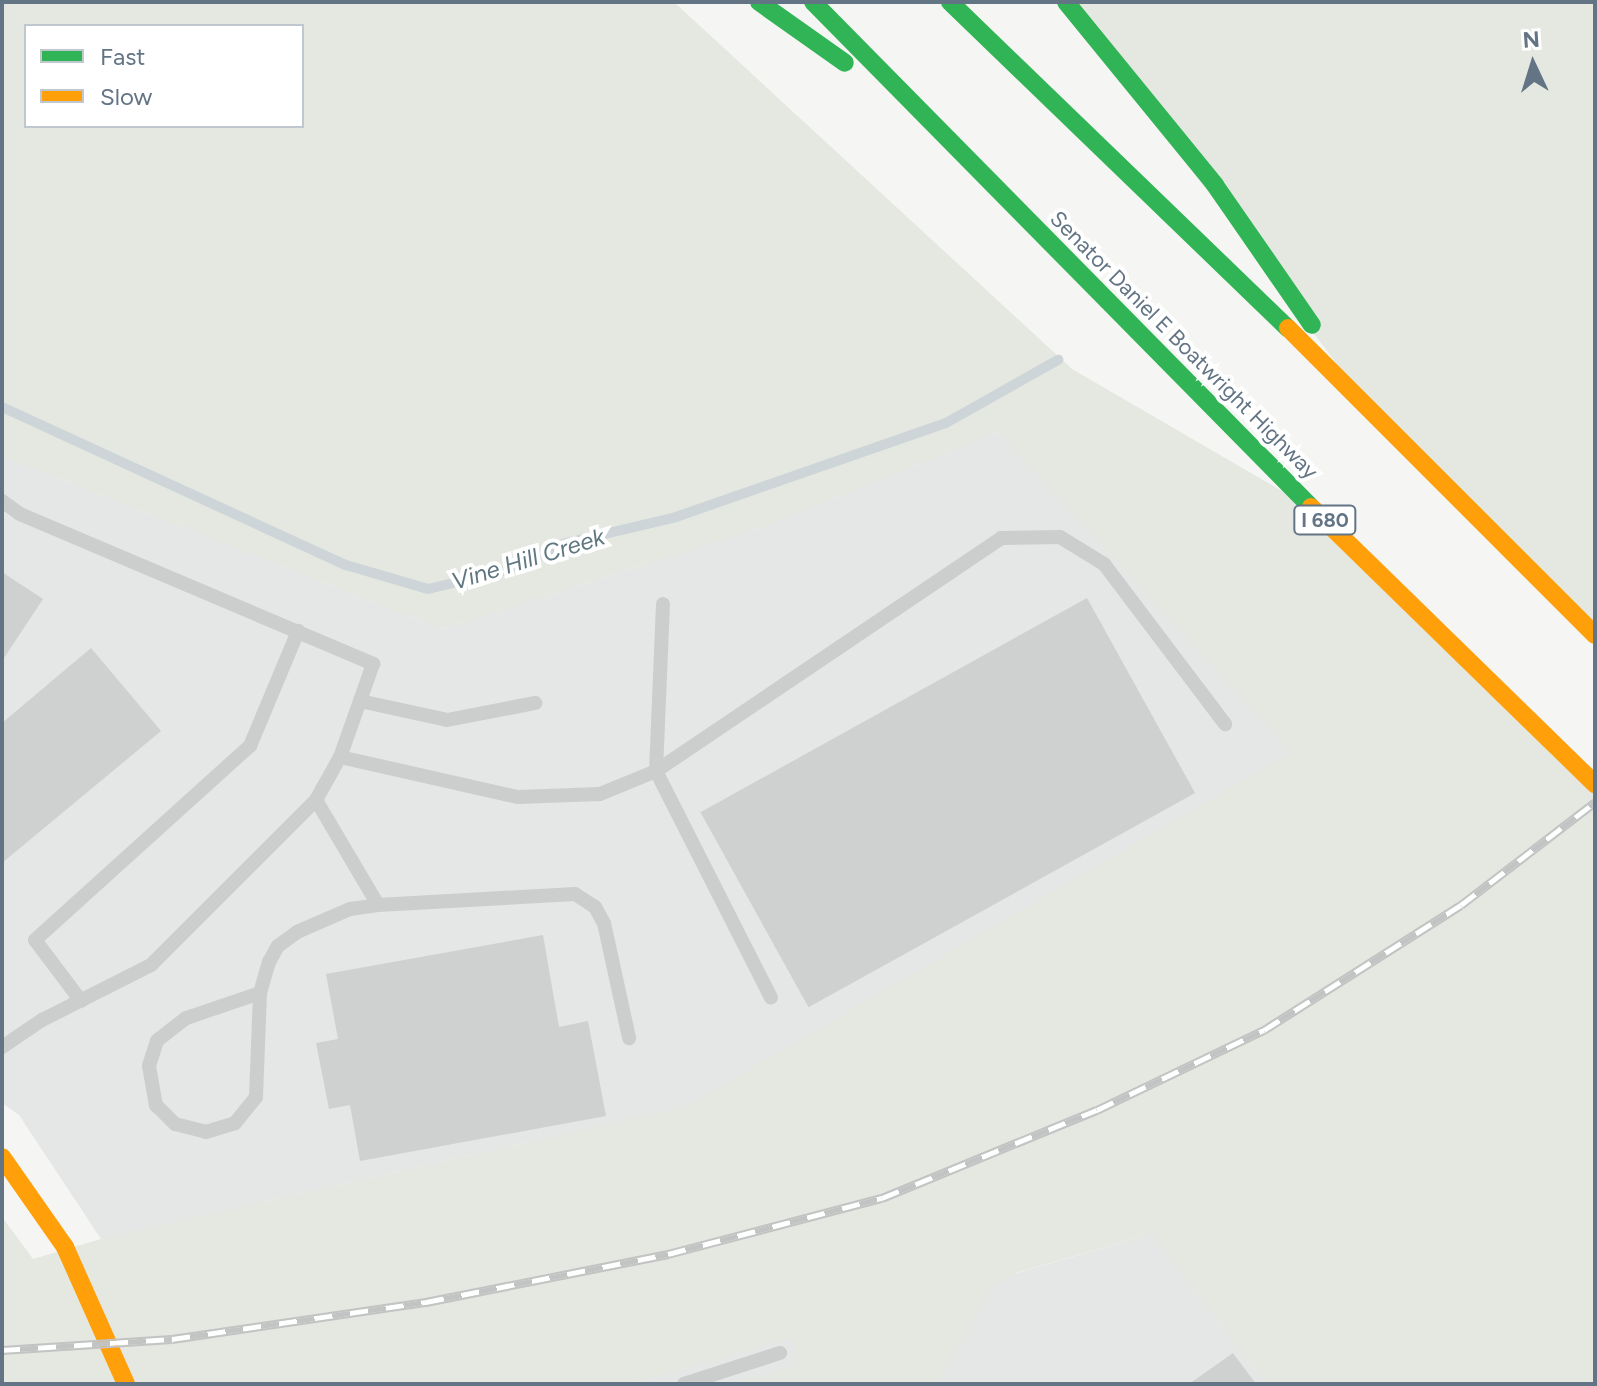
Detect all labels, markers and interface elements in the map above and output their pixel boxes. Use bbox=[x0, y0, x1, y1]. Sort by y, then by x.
legend bbox=[24, 24, 304, 128]
north arrow bbox=[1493, 24, 1573, 104]
text: N bbox=[1522, 25, 1541, 54]
text: Fast bbox=[100, 42, 145, 71]
text: Slow bbox=[100, 82, 152, 111]
street label: Senator Daniel E Boatwright Highway bbox=[1045, 206, 1323, 484]
road number: I 680 bbox=[1293, 504, 1357, 536]
water label: Vine Hill Creek bbox=[448, 522, 608, 596]

